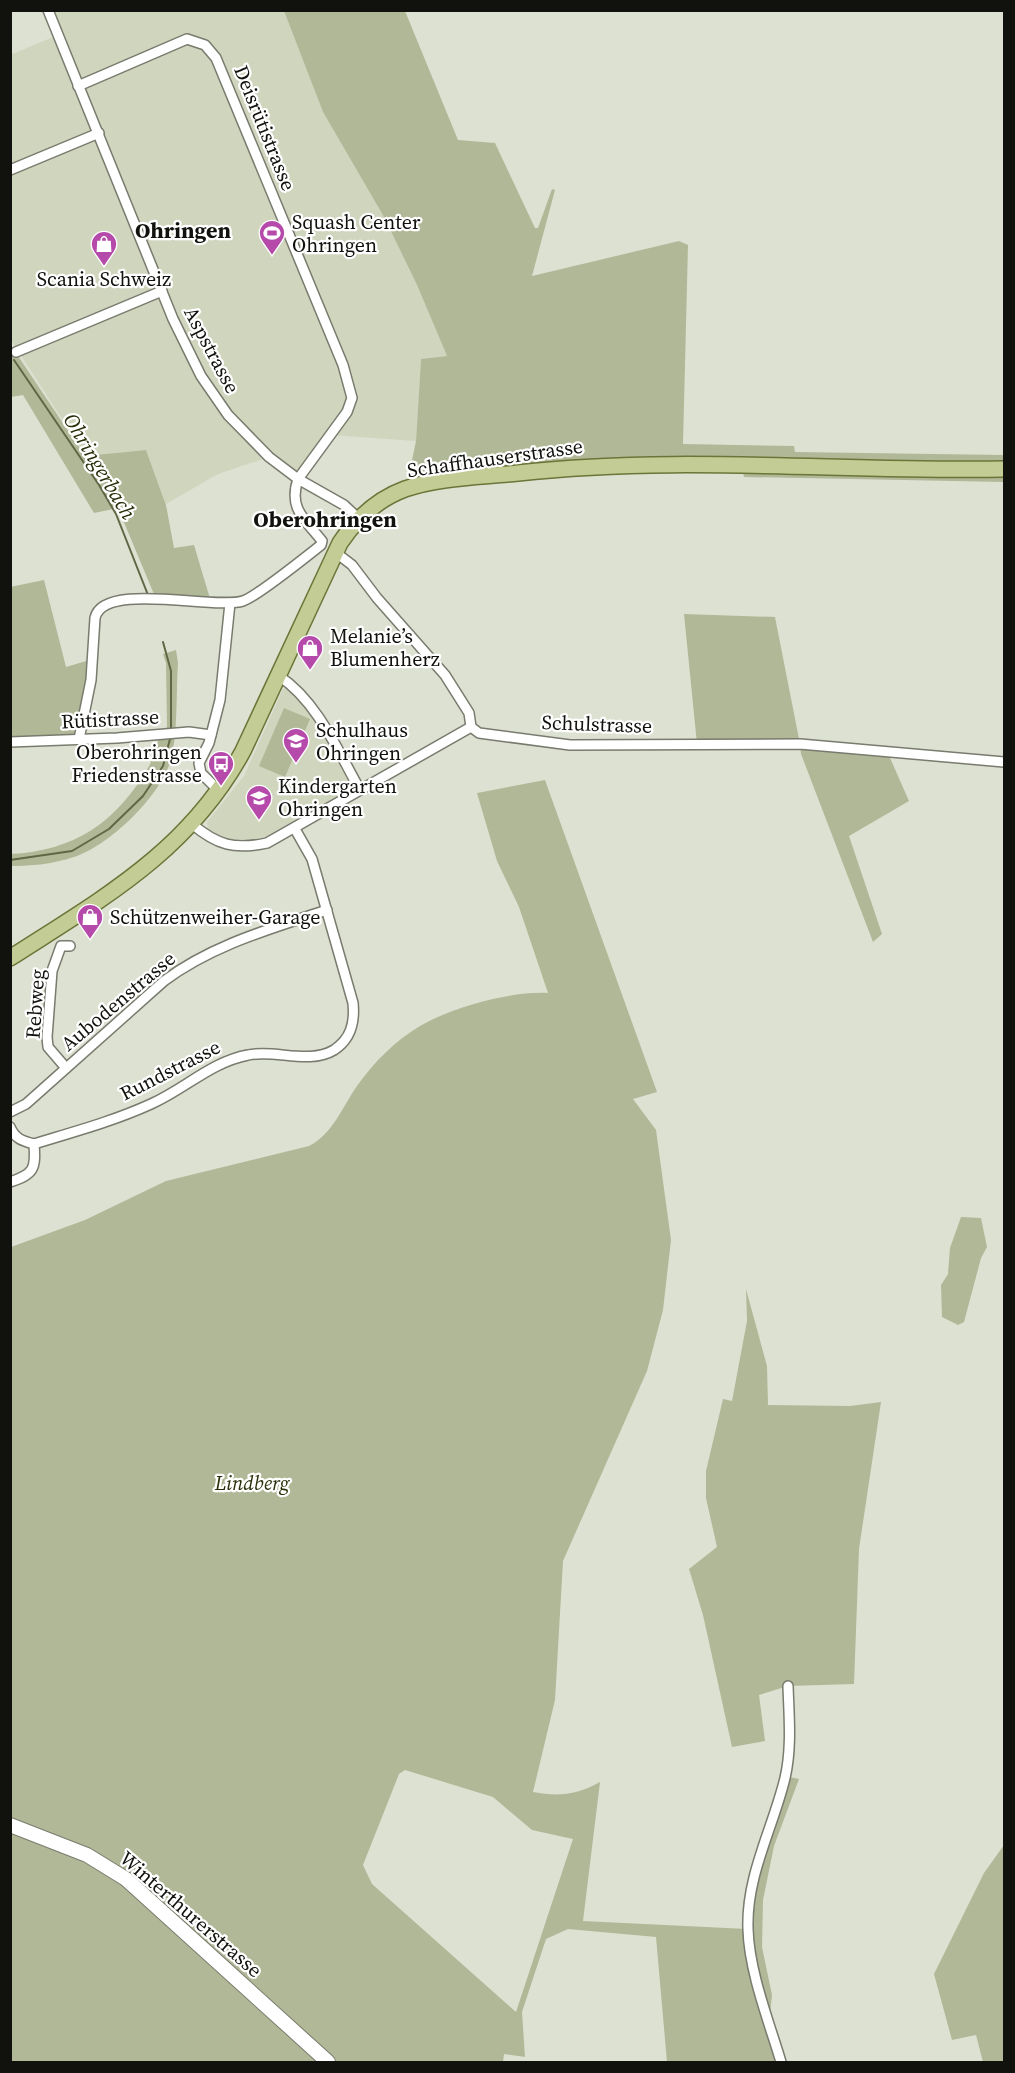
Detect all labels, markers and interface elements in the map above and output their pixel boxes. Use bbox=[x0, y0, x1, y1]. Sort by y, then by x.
street label: Deisrütistrasse bbox=[227, 61, 303, 195]
place label: Squash Center Ohringen bbox=[292, 208, 421, 259]
district label: Ohringen bbox=[135, 215, 232, 245]
sports icon: Squash Center Ohringen bbox=[257, 218, 287, 256]
shop icon: Scania Schweiz bbox=[89, 229, 119, 267]
place label: Scania Schweiz bbox=[37, 265, 171, 293]
street label: Aspstrasse bbox=[177, 302, 247, 398]
water label: Ohringerbach bbox=[57, 407, 143, 525]
street label: Schaffhauserstrasse bbox=[405, 432, 585, 484]
district label: Oberohringen bbox=[253, 504, 397, 534]
place label: Melanie’s Blumenherz bbox=[330, 622, 440, 673]
shop icon: Melanie’s Blumenherz bbox=[295, 633, 325, 671]
street label: Rütistrasse bbox=[60, 702, 160, 736]
street label: Schulstrasse bbox=[541, 708, 653, 740]
place label: Schulhaus Ohringen bbox=[316, 716, 408, 767]
school or university icon: Schulhaus Ohringen bbox=[281, 726, 311, 764]
place label: Oberohringen Friedenstrasse bbox=[71, 738, 202, 789]
bus stop icon: Oberohringen Friedenstrasse bbox=[206, 749, 236, 787]
place label: Kindergarten Ohringen bbox=[278, 772, 397, 823]
school or university icon: Kindergarten Ohringen bbox=[244, 783, 274, 821]
shop icon: Schützenweiher-Garage bbox=[75, 902, 105, 940]
place label: Schützenweiher-Garage bbox=[110, 903, 321, 931]
street label: Aubodenstrasse bbox=[55, 945, 181, 1057]
street label: Rebweg bbox=[19, 968, 51, 1040]
street label: Rundstrasse bbox=[115, 1033, 225, 1107]
park label: Lindberg bbox=[214, 1469, 291, 1497]
street label: Winterthurerstrasse bbox=[114, 1844, 268, 1984]

